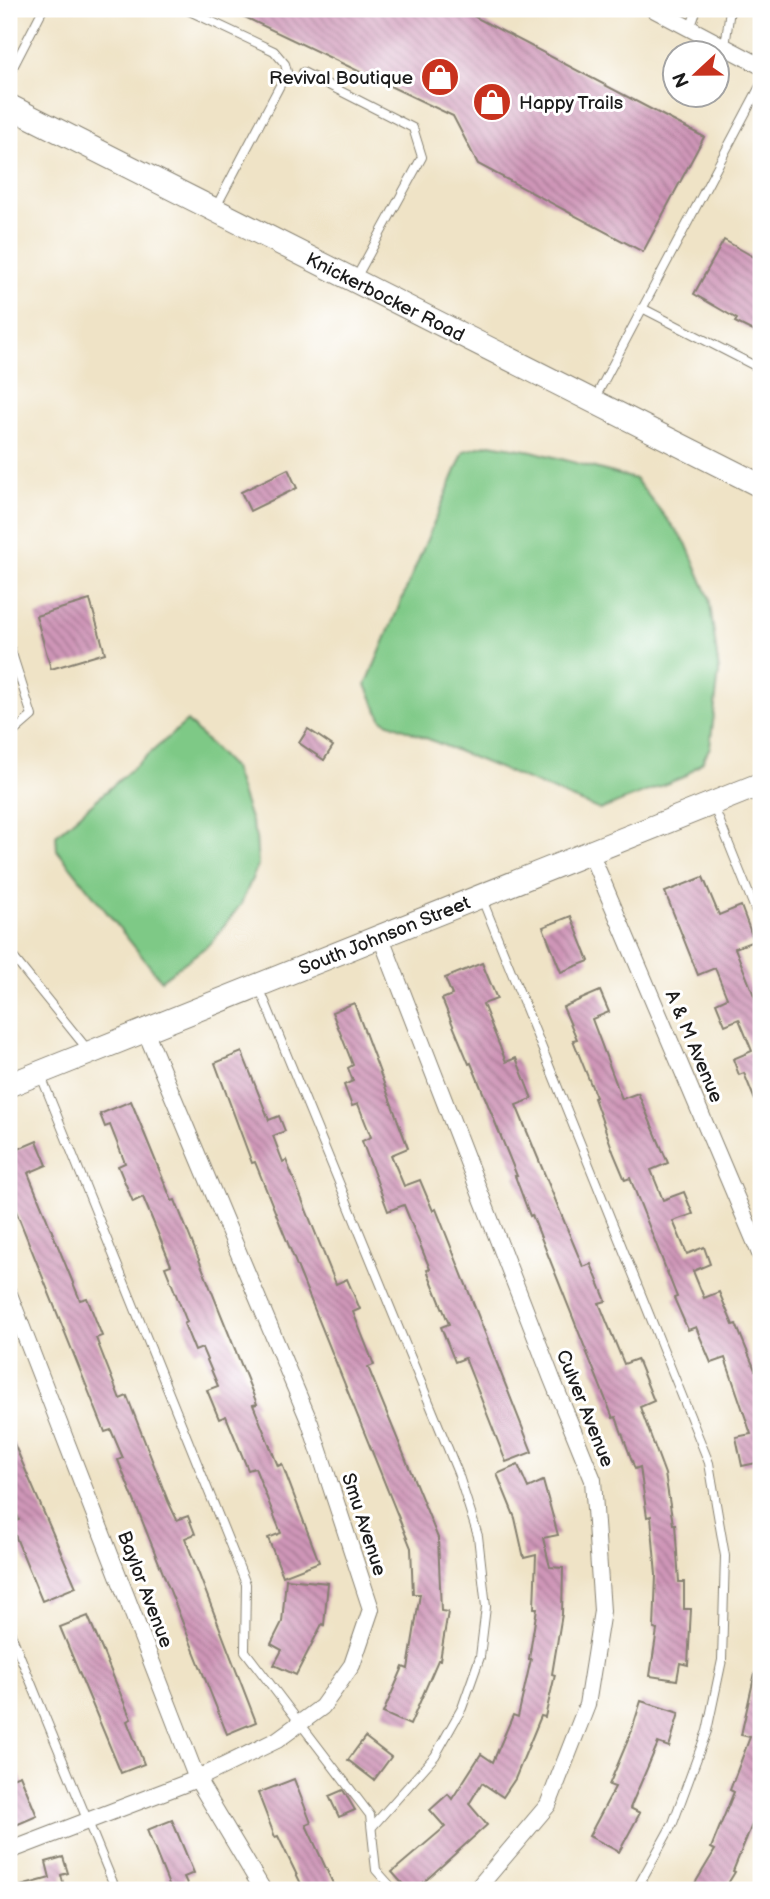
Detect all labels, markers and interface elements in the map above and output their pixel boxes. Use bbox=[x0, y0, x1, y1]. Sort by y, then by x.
north arrow bbox=[662, 38, 732, 108]
shop icon: Revival Boutique bbox=[419, 56, 461, 98]
place label: Revival Boutique bbox=[269, 67, 413, 90]
text: N bbox=[668, 69, 695, 91]
shop icon: Happy Trails bbox=[471, 81, 513, 123]
place label: Happy Trails bbox=[519, 92, 623, 115]
street label: Knickerbocker Road bbox=[302, 248, 468, 347]
street label: South Johnson Street bbox=[296, 892, 474, 981]
street label: A & M Avenue bbox=[660, 987, 728, 1106]
street label: Culver Avenue bbox=[551, 1347, 619, 1470]
street label: Smu Avenue bbox=[336, 1470, 391, 1579]
street label: Baylor Avenue bbox=[112, 1528, 177, 1651]

